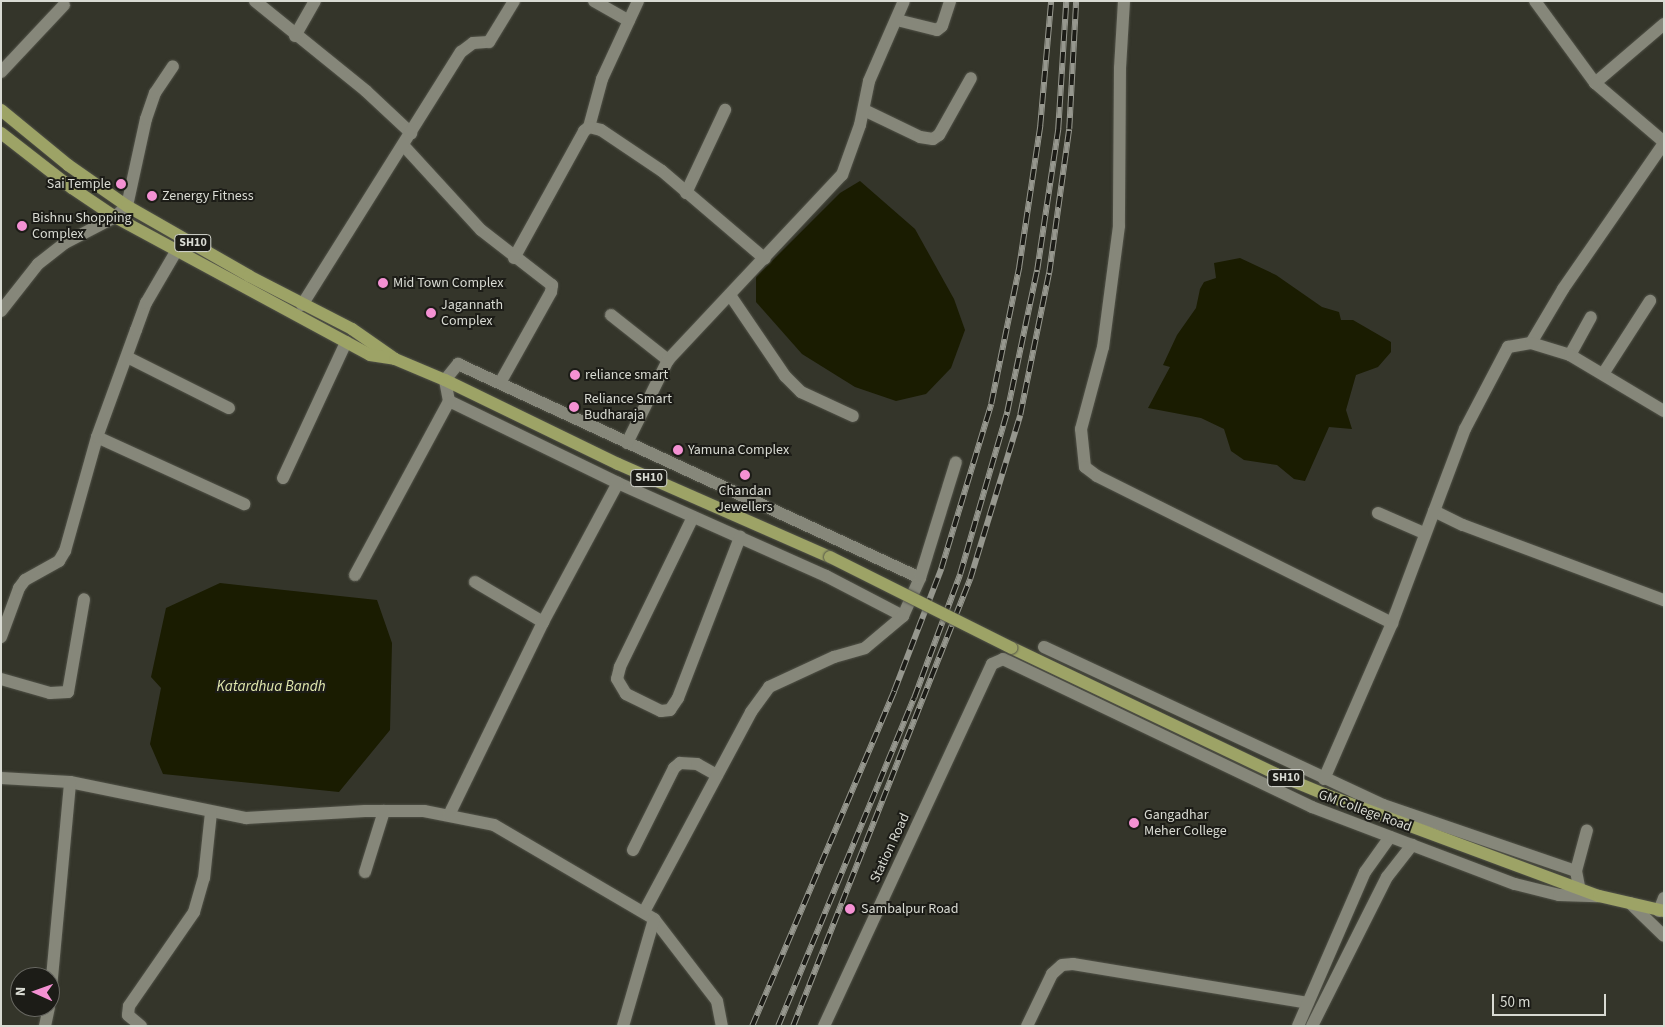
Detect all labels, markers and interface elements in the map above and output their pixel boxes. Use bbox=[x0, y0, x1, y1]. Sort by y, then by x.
place label: Sai Temple bbox=[47, 176, 111, 192]
marker: Sai Temple bbox=[115, 178, 127, 190]
place label: Zenergy Fitness bbox=[162, 188, 254, 204]
marker: Zenergy Fitness bbox=[146, 190, 158, 202]
place label: Bishnu Shopping Complex bbox=[32, 210, 132, 242]
marker: Bishnu Shopping Complex bbox=[16, 220, 28, 232]
road number: SH10 bbox=[174, 234, 212, 252]
place label: Mid Town Complex bbox=[393, 275, 503, 291]
marker: Mid Town Complex bbox=[377, 277, 389, 289]
place label: Jagannath Complex bbox=[441, 297, 503, 330]
marker: Jagannath Complex bbox=[425, 307, 437, 319]
place label: reliance smart bbox=[585, 367, 668, 383]
marker: reliance smart bbox=[569, 369, 581, 381]
place label: Reliance Smart Budharaja bbox=[584, 391, 672, 424]
marker: Reliance Smart Budharaja bbox=[568, 401, 580, 413]
place label: Yamuna Complex bbox=[688, 442, 789, 458]
marker: Yamuna Complex bbox=[672, 444, 684, 456]
road number: SH10 bbox=[630, 468, 668, 488]
marker: Chandan Jewellers bbox=[739, 469, 751, 481]
place label: Chandan Jewellers bbox=[717, 483, 773, 516]
water label: Katardhua Bandh bbox=[216, 678, 326, 696]
road number: SH10 bbox=[1267, 768, 1305, 788]
street label: GM College Road bbox=[1316, 786, 1414, 836]
place label: Gangadhar Meher College bbox=[1144, 807, 1227, 840]
street label: Station Road bbox=[867, 811, 913, 885]
marker: Gangadhar Meher College bbox=[1128, 817, 1140, 829]
place label: Sambalpur Road bbox=[861, 901, 958, 917]
marker: Sambalpur Road bbox=[843, 902, 857, 916]
north arrow bbox=[10, 967, 60, 1017]
scale bar bbox=[1495, 984, 1609, 1016]
text: N bbox=[11, 987, 31, 997]
text: 50 m bbox=[1500, 992, 1530, 1013]

